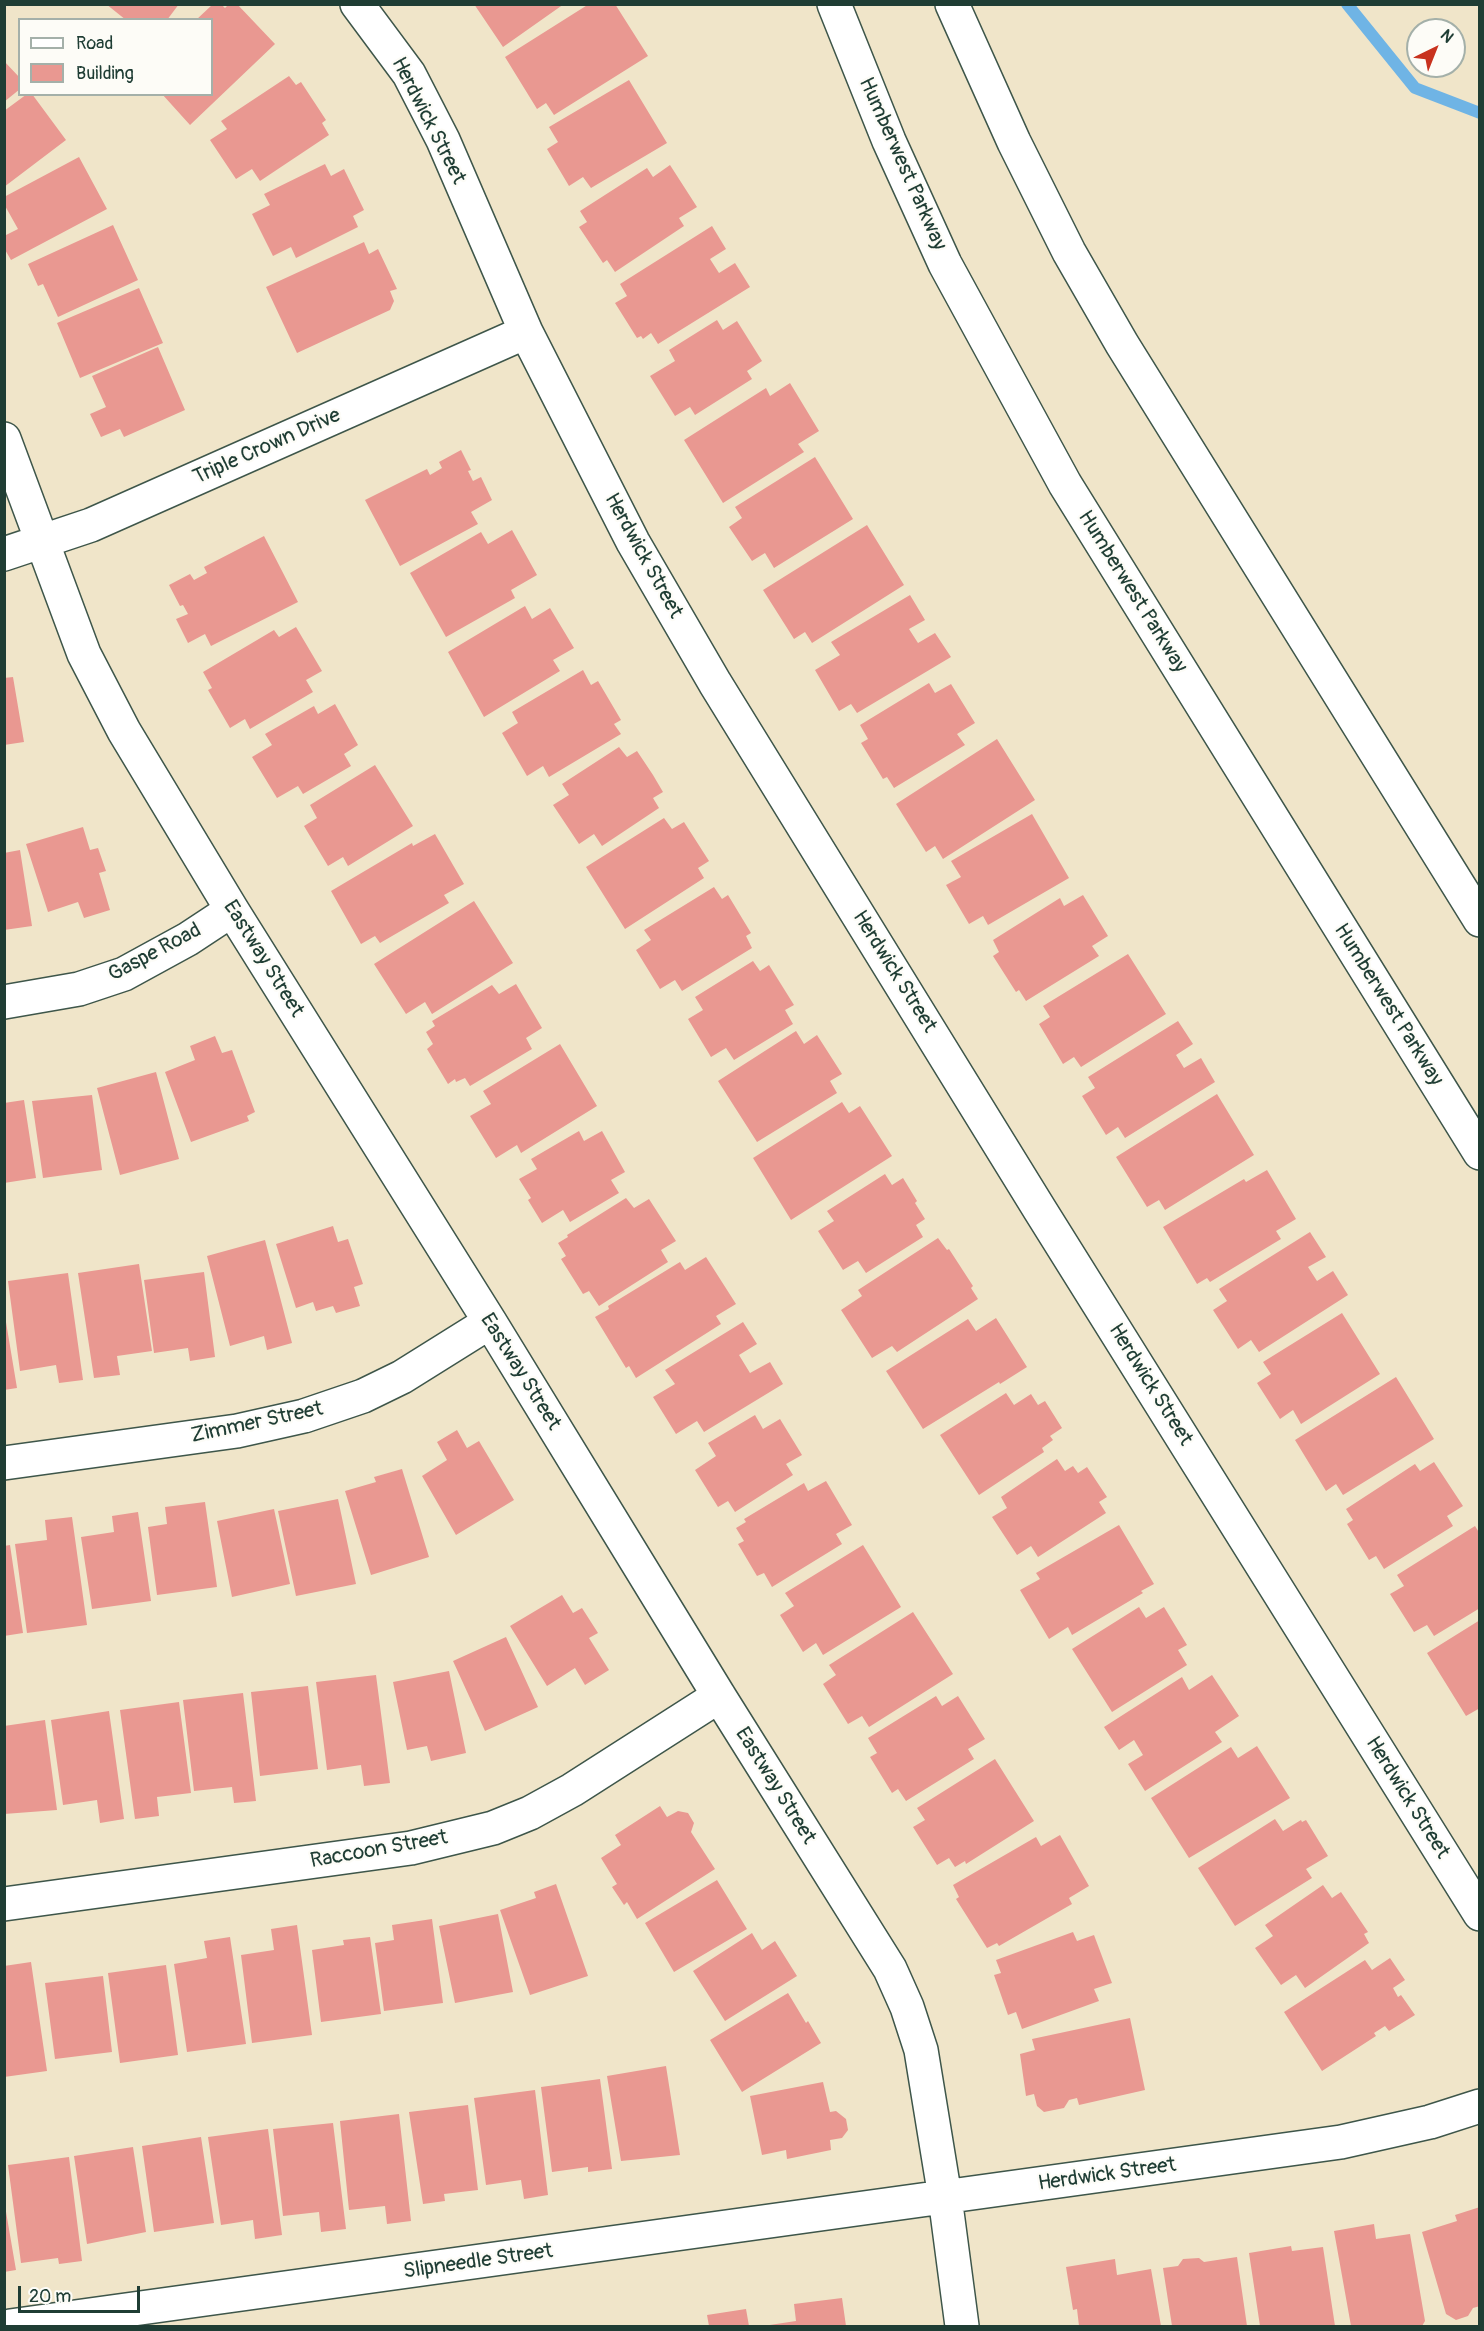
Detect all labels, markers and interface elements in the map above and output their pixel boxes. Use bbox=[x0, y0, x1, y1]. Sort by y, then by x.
legend bbox=[18, 18, 213, 96]
north arrow bbox=[1406, 18, 1466, 78]
text: N bbox=[1436, 25, 1458, 47]
text: Road bbox=[76, 32, 113, 55]
street label: Herdwick Street bbox=[385, 53, 471, 189]
text: Building bbox=[76, 62, 134, 85]
street label: Humberwest Parkway bbox=[853, 74, 951, 254]
street label: Triple Crown Drive bbox=[189, 403, 345, 491]
street label: Herdwick Street bbox=[598, 489, 688, 623]
street label: Humberwest Parkway bbox=[1072, 506, 1192, 678]
street label: Eastway Street bbox=[217, 896, 309, 1022]
street label: Herdwick Street bbox=[846, 906, 942, 1038]
street label: Gaspe Road bbox=[104, 918, 206, 988]
street label: Humberwest Parkway bbox=[1328, 919, 1448, 1091]
street label: Eastway Street bbox=[474, 1309, 566, 1435]
street label: Herdwick Street bbox=[1102, 1319, 1198, 1451]
street label: Zimmer Street bbox=[189, 1397, 325, 1449]
street label: Eastway Street bbox=[729, 1723, 821, 1849]
street label: Herdwick Street bbox=[1359, 1732, 1455, 1864]
street label: Raccoon Street bbox=[308, 1826, 450, 1874]
street label: Herdwick Street bbox=[1036, 2153, 1178, 2197]
street label: Slipneedle Street bbox=[402, 2239, 554, 2285]
scale bar bbox=[21, 2274, 142, 2312]
text: 20 m bbox=[29, 2285, 71, 2308]

